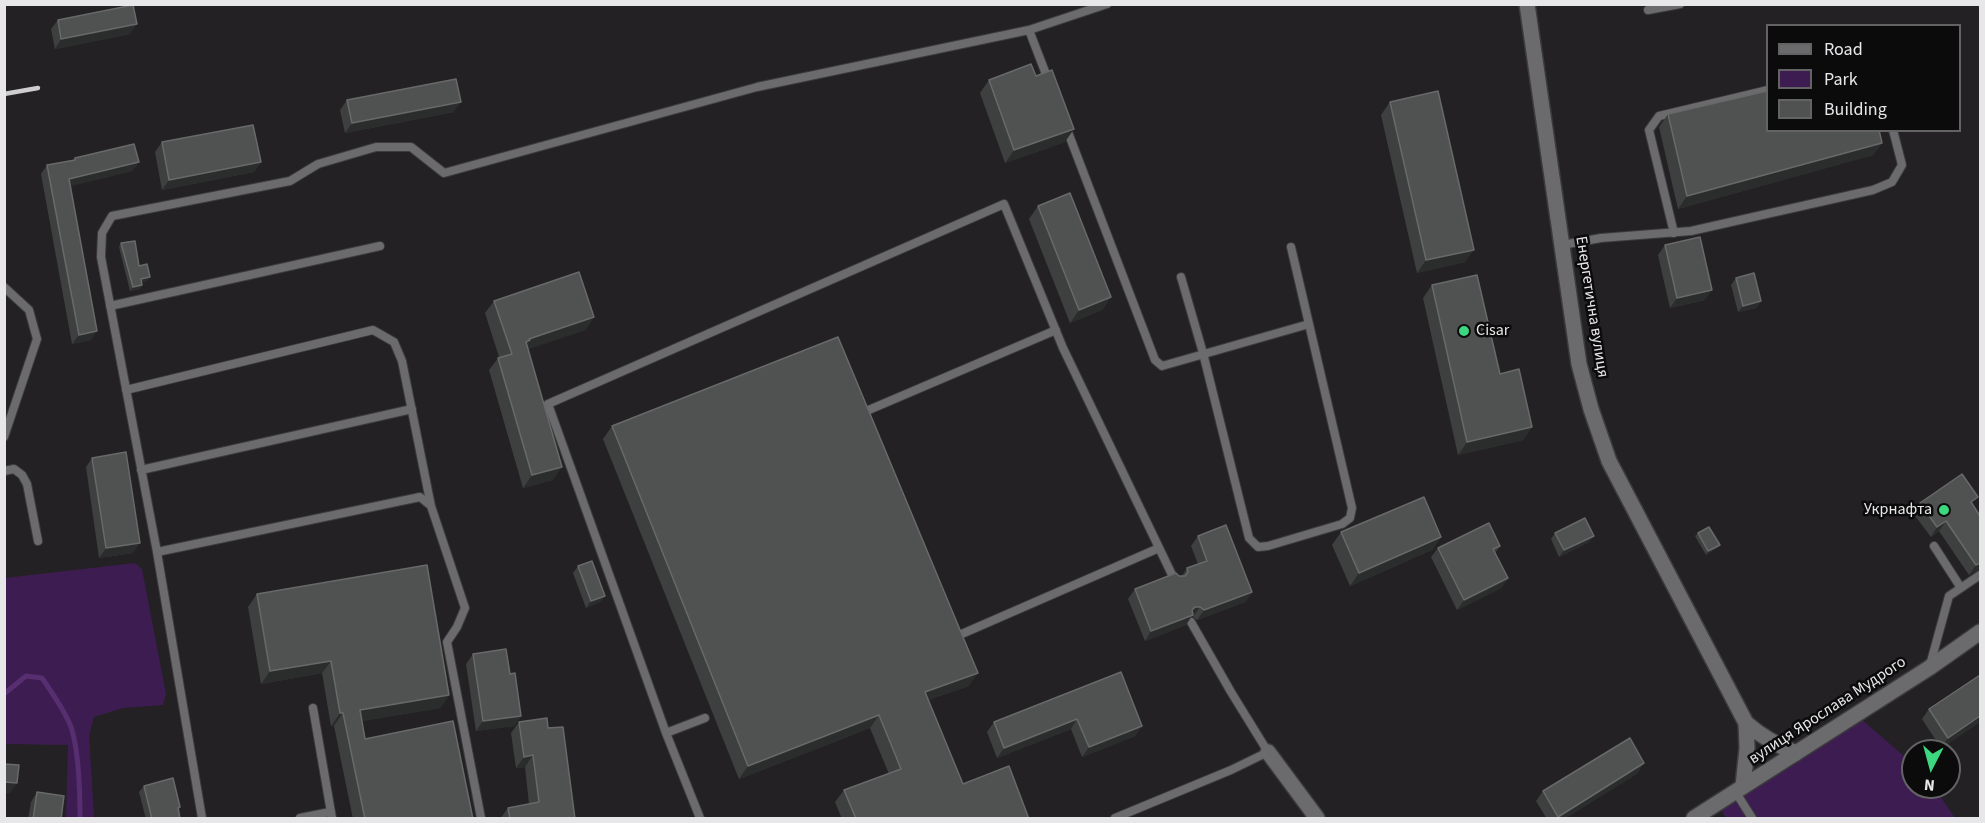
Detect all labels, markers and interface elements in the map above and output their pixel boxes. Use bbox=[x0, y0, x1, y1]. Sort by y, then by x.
legend bbox=[1766, 24, 1961, 132]
text: Road bbox=[1824, 37, 1863, 62]
text: Park bbox=[1824, 67, 1858, 92]
text: Building bbox=[1824, 97, 1887, 122]
street label: Енергетична вулиця bbox=[1570, 235, 1612, 379]
place label: Cisar bbox=[1476, 321, 1509, 341]
marker: Cisar bbox=[1457, 324, 1471, 338]
place label: Укрнафта bbox=[1864, 500, 1932, 520]
marker: Укрнафта bbox=[1937, 503, 1951, 517]
street label: вулиця Ярослава Мудрого bbox=[1746, 653, 1910, 769]
north arrow bbox=[1901, 739, 1961, 799]
text: N bbox=[1923, 773, 1936, 796]

